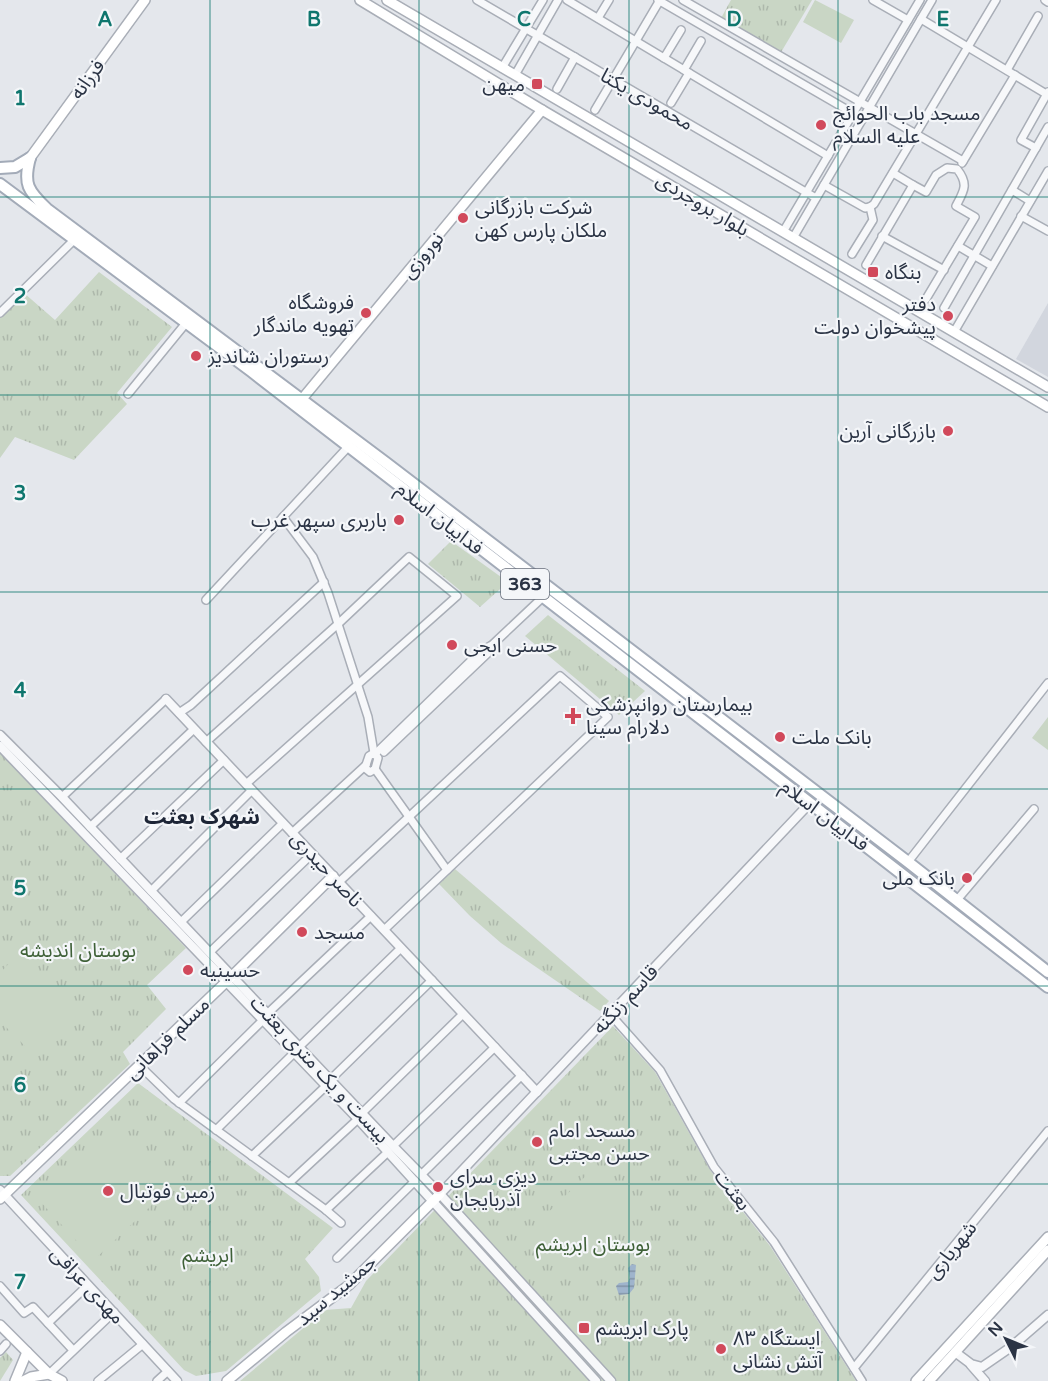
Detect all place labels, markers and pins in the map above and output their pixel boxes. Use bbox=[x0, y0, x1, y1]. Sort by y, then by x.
place label: میهن bbox=[482, 73, 525, 97]
marker: میهن bbox=[530, 77, 544, 91]
place label: مسجد باب الحوائج علیه السلام bbox=[833, 102, 981, 151]
marker: مسجد باب الحوائج علیه السلام bbox=[814, 118, 828, 132]
place label: شرکت بازرگانی ملکان پارس کهن bbox=[475, 196, 607, 243]
marker: شرکت بازرگانی ملکان پارس کهن bbox=[456, 211, 470, 225]
place label: بنگاه bbox=[885, 261, 921, 285]
marker: بنگاه bbox=[866, 265, 880, 279]
place label: فروشگاه تهویه ماندگار bbox=[253, 291, 354, 338]
place label: دفتر پیشخوان دولت bbox=[814, 293, 936, 340]
marker: فروشگاه تهویه ماندگار bbox=[359, 306, 373, 320]
marker: دفتر پیشخوان دولت bbox=[941, 309, 955, 323]
place label: رستوران شاندیز bbox=[207, 345, 329, 369]
marker: رستوران شاندیز bbox=[189, 349, 203, 363]
place label: بازرگانی آرین bbox=[840, 420, 936, 444]
marker: بازرگانی آرین bbox=[941, 424, 955, 438]
place label: باربری سپهر غرب bbox=[251, 509, 387, 533]
marker: باربری سپهر غرب bbox=[392, 513, 406, 527]
place label: حسنی ابجی bbox=[464, 634, 557, 658]
marker: حسنی ابجی bbox=[445, 638, 459, 652]
place label: بیمارستان روانپزشکی دلارام سینا bbox=[586, 693, 753, 742]
marker: بیمارستان روانپزشکی دلارام سینا bbox=[564, 707, 582, 725]
place label: بانک ملت bbox=[792, 726, 872, 750]
marker: بانک ملت bbox=[773, 730, 787, 744]
place label: بانک ملی bbox=[883, 867, 955, 891]
marker: بانک ملی bbox=[960, 871, 974, 885]
place label: مسجد bbox=[314, 921, 365, 945]
marker: مسجد bbox=[295, 925, 309, 939]
place label: حسینیه bbox=[200, 959, 260, 983]
marker: حسینیه bbox=[181, 963, 195, 977]
place label: مسجد امام حسن مجتبی bbox=[549, 1119, 650, 1166]
marker: مسجد امام حسن مجتبی bbox=[530, 1135, 544, 1149]
place label: دیزی سرای آذربایجان bbox=[450, 1165, 537, 1212]
place label: زمین فوتبال bbox=[120, 1180, 215, 1204]
marker: دیزی سرای آذربایجان bbox=[431, 1180, 445, 1194]
marker: زمین فوتبال bbox=[101, 1184, 115, 1198]
place label: پارک ابریشم bbox=[596, 1317, 689, 1343]
marker: پارک ابریشم bbox=[577, 1321, 591, 1335]
place label: ایستگاه ۸۳ آتش نشانی bbox=[733, 1327, 824, 1374]
marker: ایستگاه ۸۳ آتش نشانی bbox=[714, 1342, 728, 1356]

